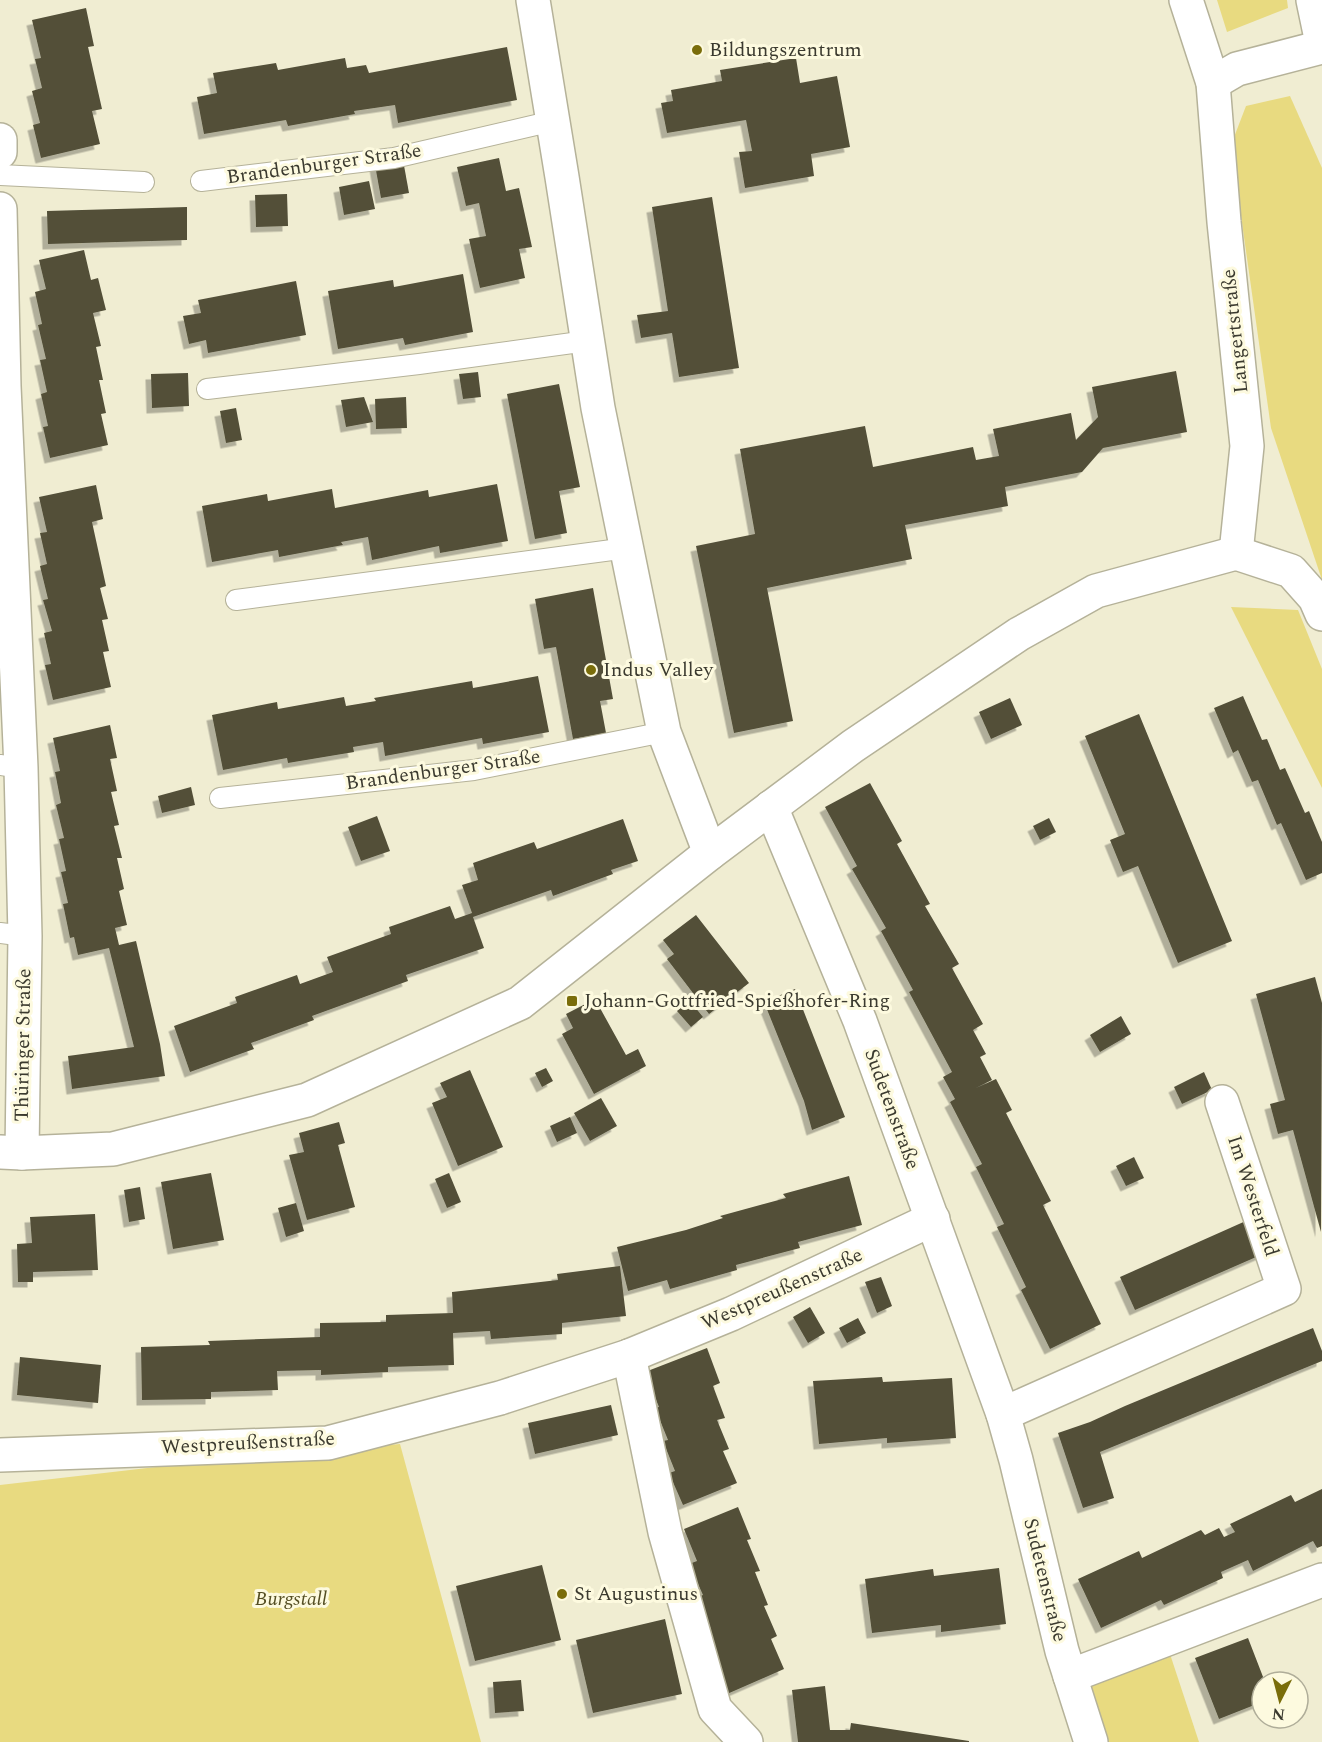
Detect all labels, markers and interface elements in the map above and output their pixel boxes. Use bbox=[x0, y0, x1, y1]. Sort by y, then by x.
place label: Bildungszentrum bbox=[709, 35, 862, 65]
marker: Bildungszentrum bbox=[690, 43, 704, 57]
street label: Brandenburger Straße bbox=[225, 135, 423, 193]
street label: Langertstraße bbox=[1214, 267, 1256, 395]
place label: Indus Valley bbox=[603, 655, 714, 685]
marker: Indus Valley bbox=[584, 663, 598, 677]
street label: Brandenburger Straße bbox=[344, 741, 542, 799]
street label: Thüringer Straße bbox=[7, 968, 39, 1122]
place label: Johann-Gottfried-Spießhofer-Ring bbox=[584, 986, 890, 1016]
marker: Johann-Gottfried-Spießhofer-Ring bbox=[565, 994, 579, 1008]
street label: Sudetenstraße bbox=[856, 1044, 928, 1174]
street label: Im Westerfeld bbox=[1219, 1132, 1287, 1260]
street label: Westpreußenstraße bbox=[697, 1240, 867, 1338]
street label: Westpreußenstraße bbox=[160, 1423, 336, 1463]
street label: Sudetenstraße bbox=[1015, 1515, 1075, 1645]
place label: St Augustinus bbox=[574, 1579, 698, 1609]
park label: Burgstall bbox=[255, 1584, 327, 1614]
marker: St Augustinus bbox=[555, 1587, 569, 1601]
north arrow bbox=[1250, 1670, 1310, 1730]
text: N bbox=[1271, 1701, 1286, 1727]

